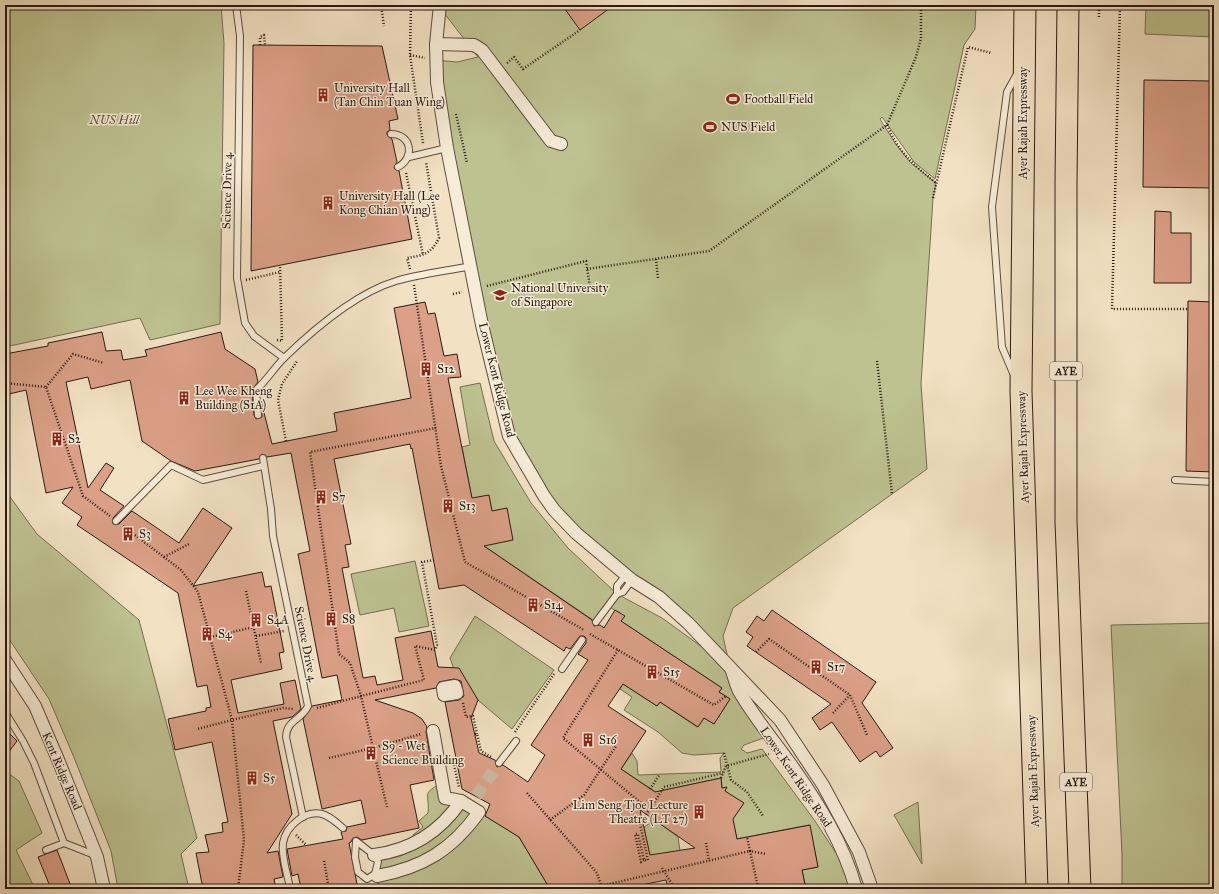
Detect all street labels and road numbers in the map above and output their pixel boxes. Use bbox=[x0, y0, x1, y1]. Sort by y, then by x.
street label: Ayer Rajah Expressway bbox=[1016, 66, 1030, 180]
street label: Science Drive 4 bbox=[219, 152, 235, 229]
street label: Lower Kent Ridge Road bbox=[475, 321, 518, 439]
road number: AYE bbox=[1050, 362, 1082, 380]
street label: Ayer Rajah Expressway bbox=[1014, 390, 1032, 504]
street label: Science Drive 4 bbox=[292, 605, 320, 683]
street label: Ayer Rajah Expressway bbox=[1024, 714, 1042, 828]
street label: Lower Kent Ridge Road bbox=[756, 724, 835, 830]
street label: Kent Ridge Road bbox=[38, 730, 85, 812]
road number: AYE bbox=[1060, 773, 1092, 791]

